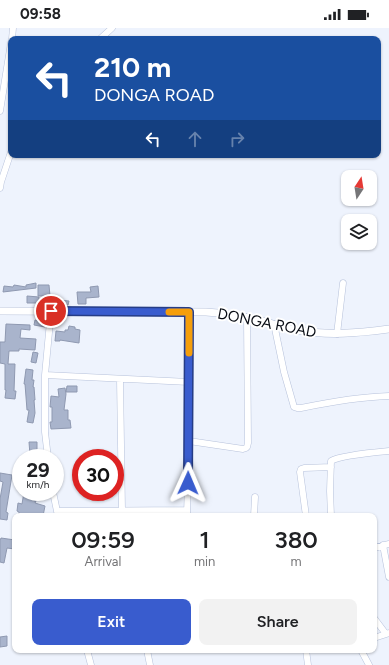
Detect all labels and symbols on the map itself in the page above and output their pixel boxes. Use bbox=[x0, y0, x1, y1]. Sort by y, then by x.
north arrow bbox=[341, 170, 377, 206]
pin bbox=[34, 294, 68, 328]
street label: DONGA ROAD bbox=[216, 305, 318, 341]
speed limit sign: 30 bbox=[72, 449, 124, 501]
position arrow bbox=[167, 462, 209, 504]

